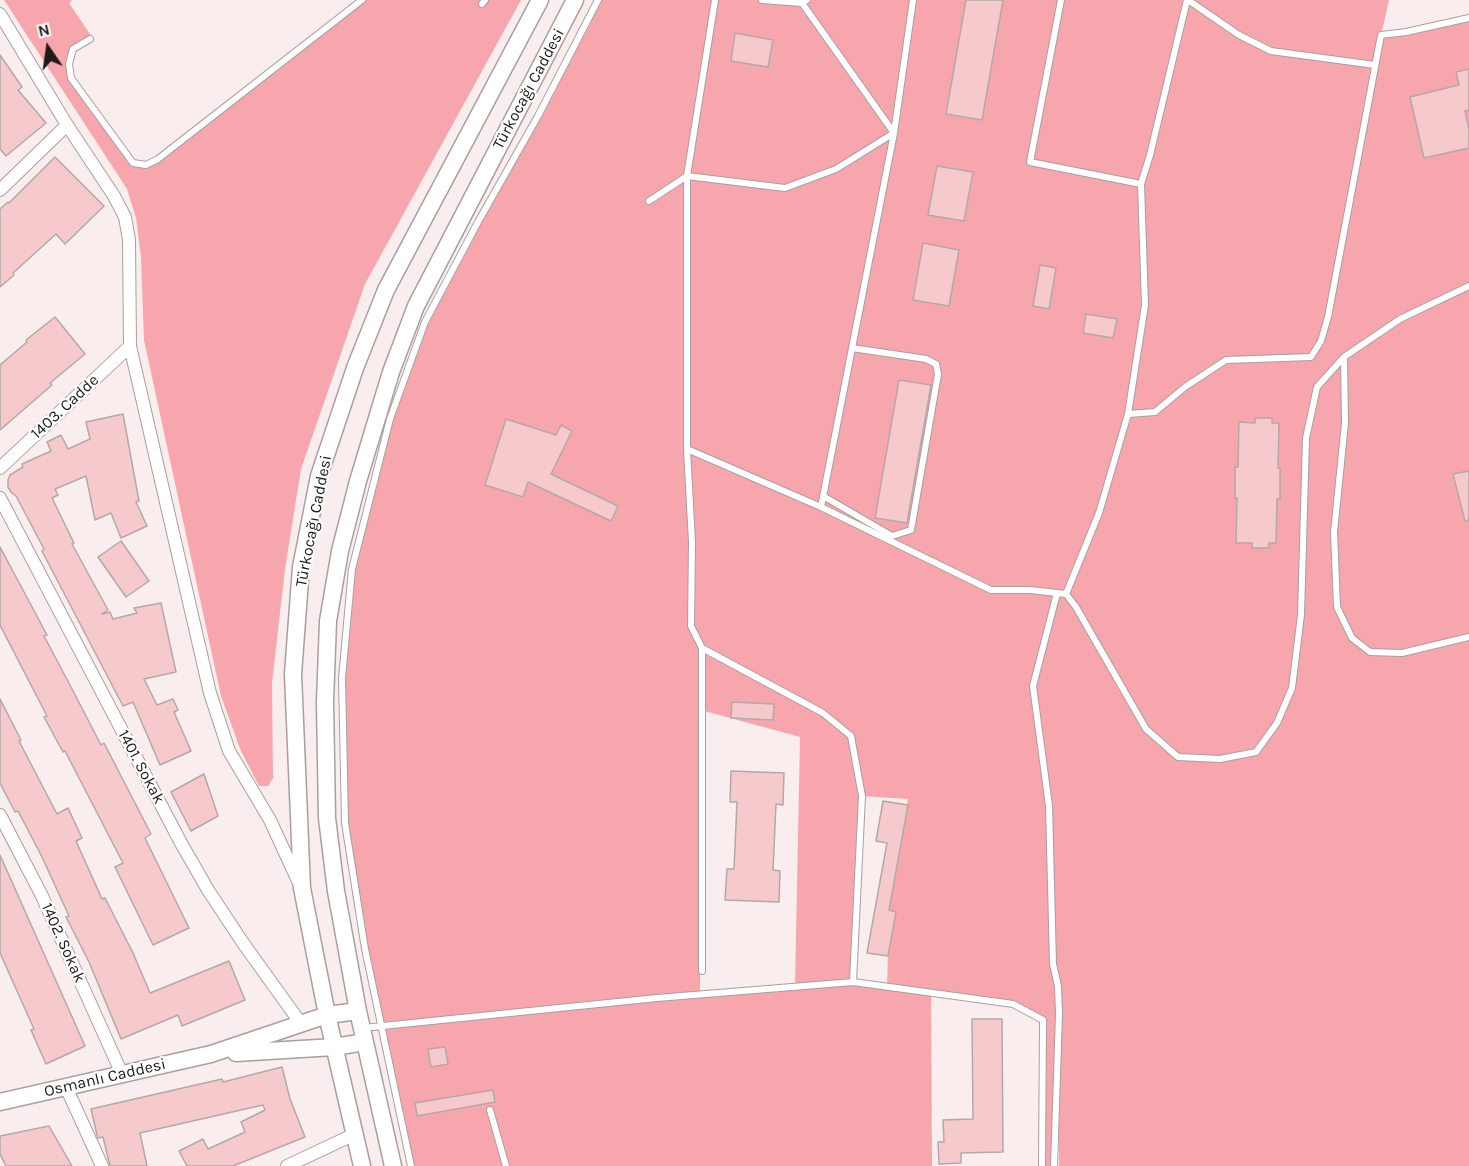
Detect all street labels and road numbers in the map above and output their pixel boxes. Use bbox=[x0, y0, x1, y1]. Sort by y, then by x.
street label: Türkocağı Caddesi bbox=[489, 25, 569, 153]
street label: 1403. Cadde bbox=[27, 371, 103, 443]
street label: Türkocağı Caddesi bbox=[292, 454, 336, 588]
street label: 1401. Sokak bbox=[114, 727, 168, 807]
street label: 1402. Sokak bbox=[37, 900, 89, 986]
street label: Osmanlı Caddesi bbox=[42, 1055, 168, 1101]

